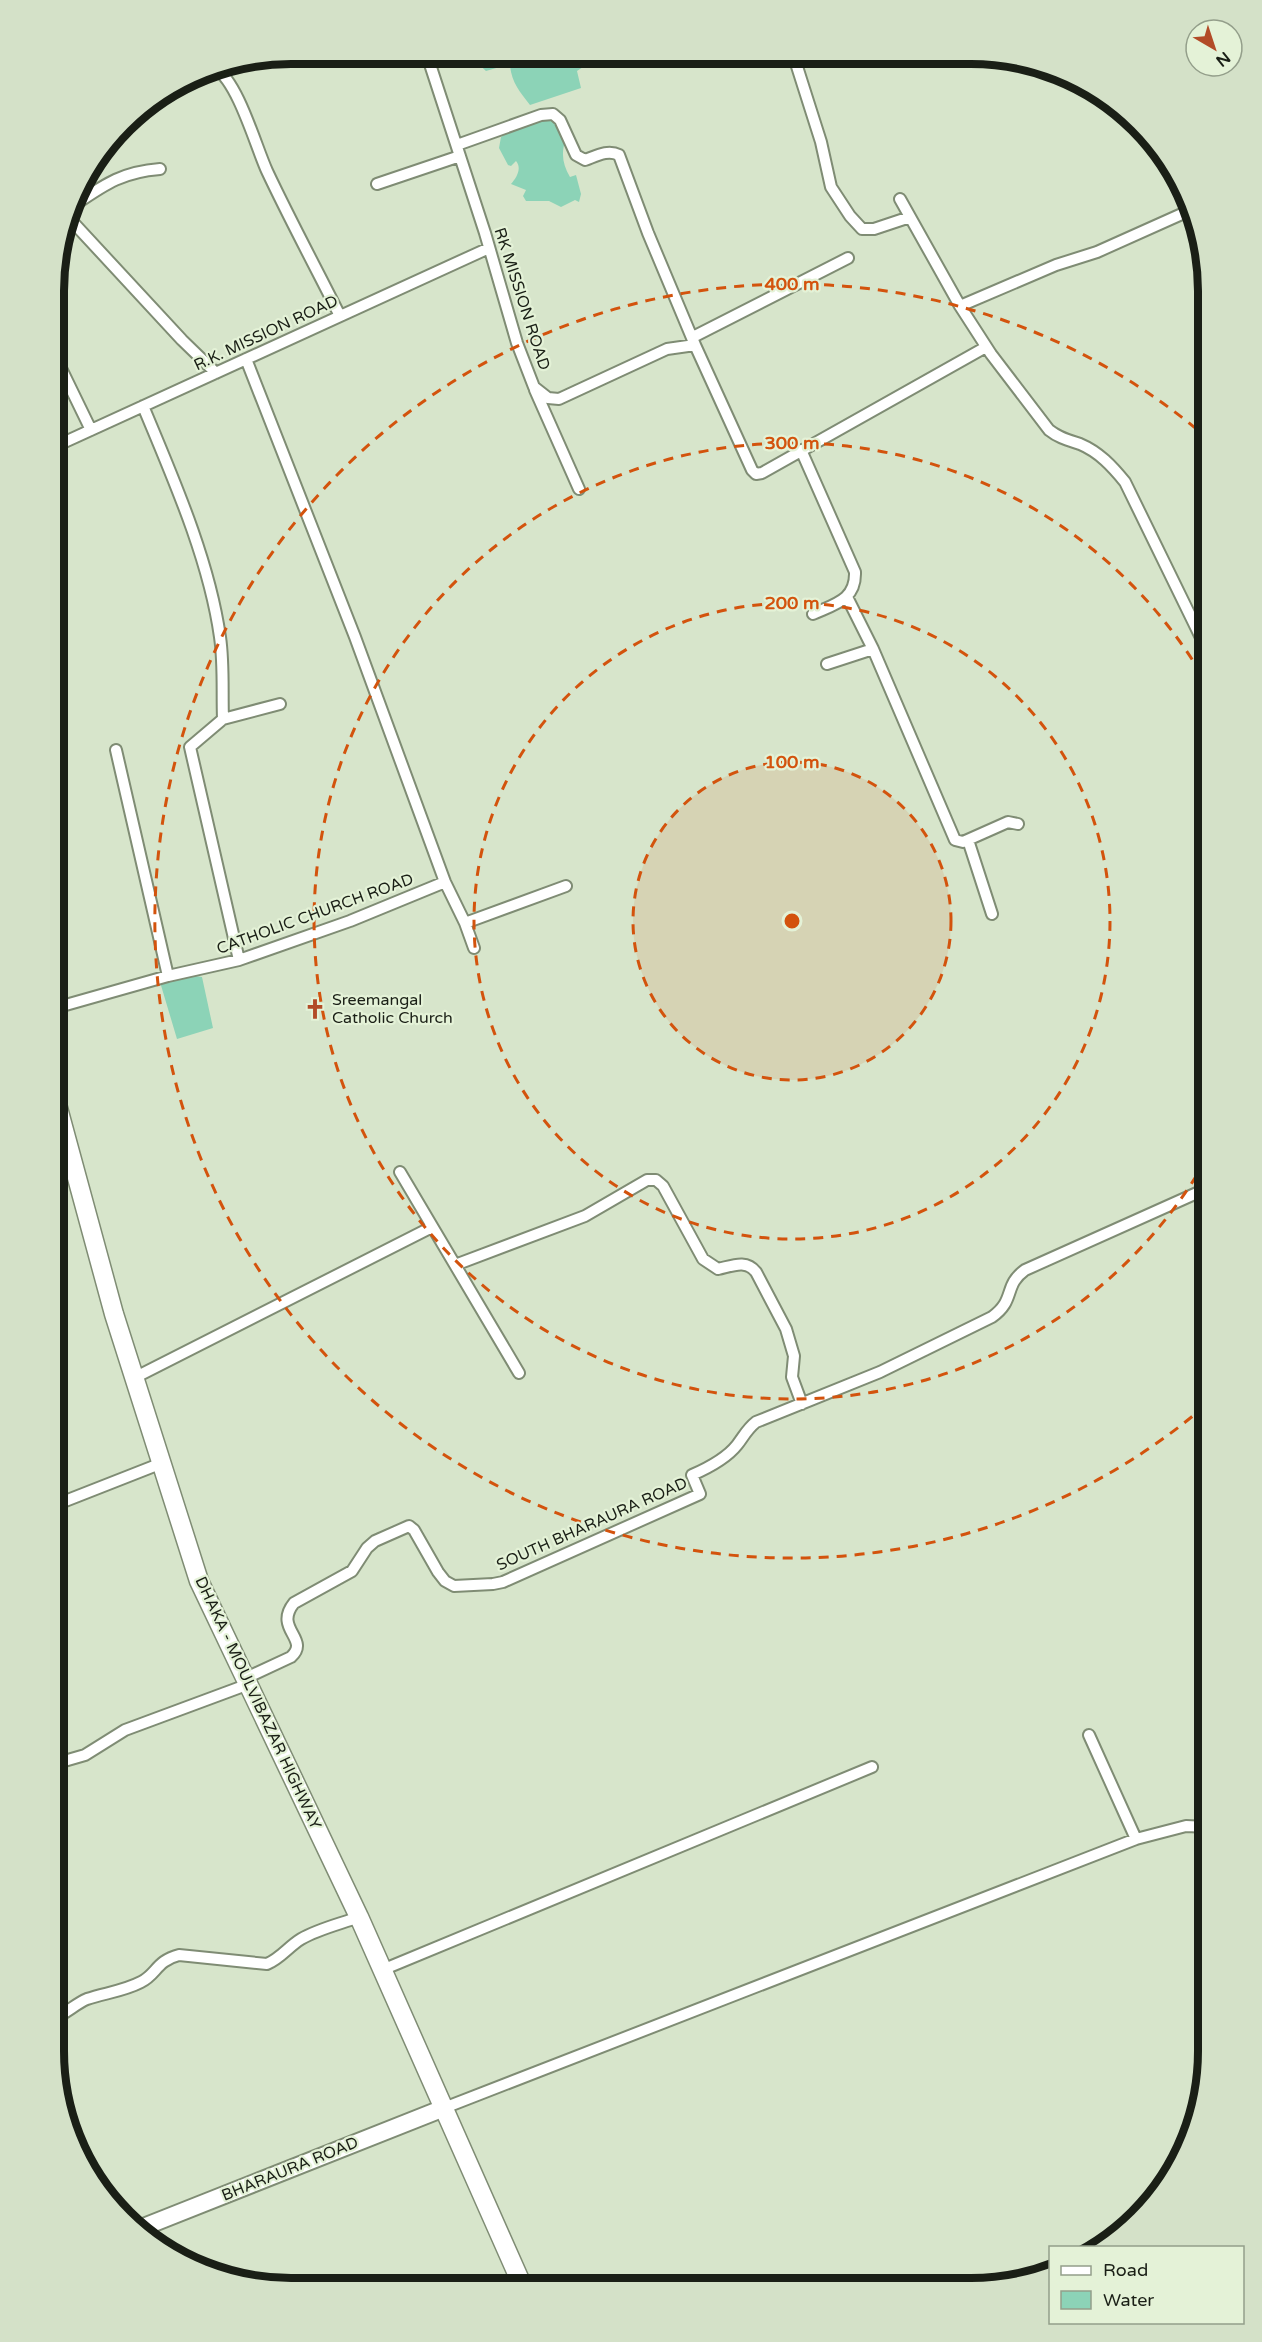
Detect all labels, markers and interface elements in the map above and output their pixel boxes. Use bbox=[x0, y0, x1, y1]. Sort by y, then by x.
north arrow bbox=[1184, 18, 1244, 78]
text: N bbox=[1212, 47, 1234, 71]
street label: RK MISSION ROAD bbox=[490, 225, 554, 373]
text: 400 m bbox=[764, 273, 820, 295]
street label: R.K. MISSION ROAD bbox=[191, 291, 341, 375]
text: 300 m bbox=[764, 432, 820, 454]
text: 200 m bbox=[764, 592, 820, 614]
text: 100 m bbox=[764, 751, 820, 773]
street label: CATHOLIC CHURCH ROAD bbox=[214, 869, 416, 959]
centre of rings bbox=[782, 911, 802, 931]
place label: Sreemangal Catholic Church bbox=[332, 990, 453, 1028]
church icon: Sreemangal Catholic Church bbox=[303, 997, 327, 1021]
street label: SOUTH BHARAURA ROAD bbox=[493, 1473, 691, 1575]
street label: DHAKA - MOULVIBAZAR HIGHWAY bbox=[190, 1573, 326, 1833]
street label: BHARAURA ROAD bbox=[219, 2132, 361, 2206]
legend bbox=[1049, 2246, 1244, 2324]
text: Road bbox=[1103, 2259, 1148, 2281]
text: Water bbox=[1103, 2289, 1154, 2311]

